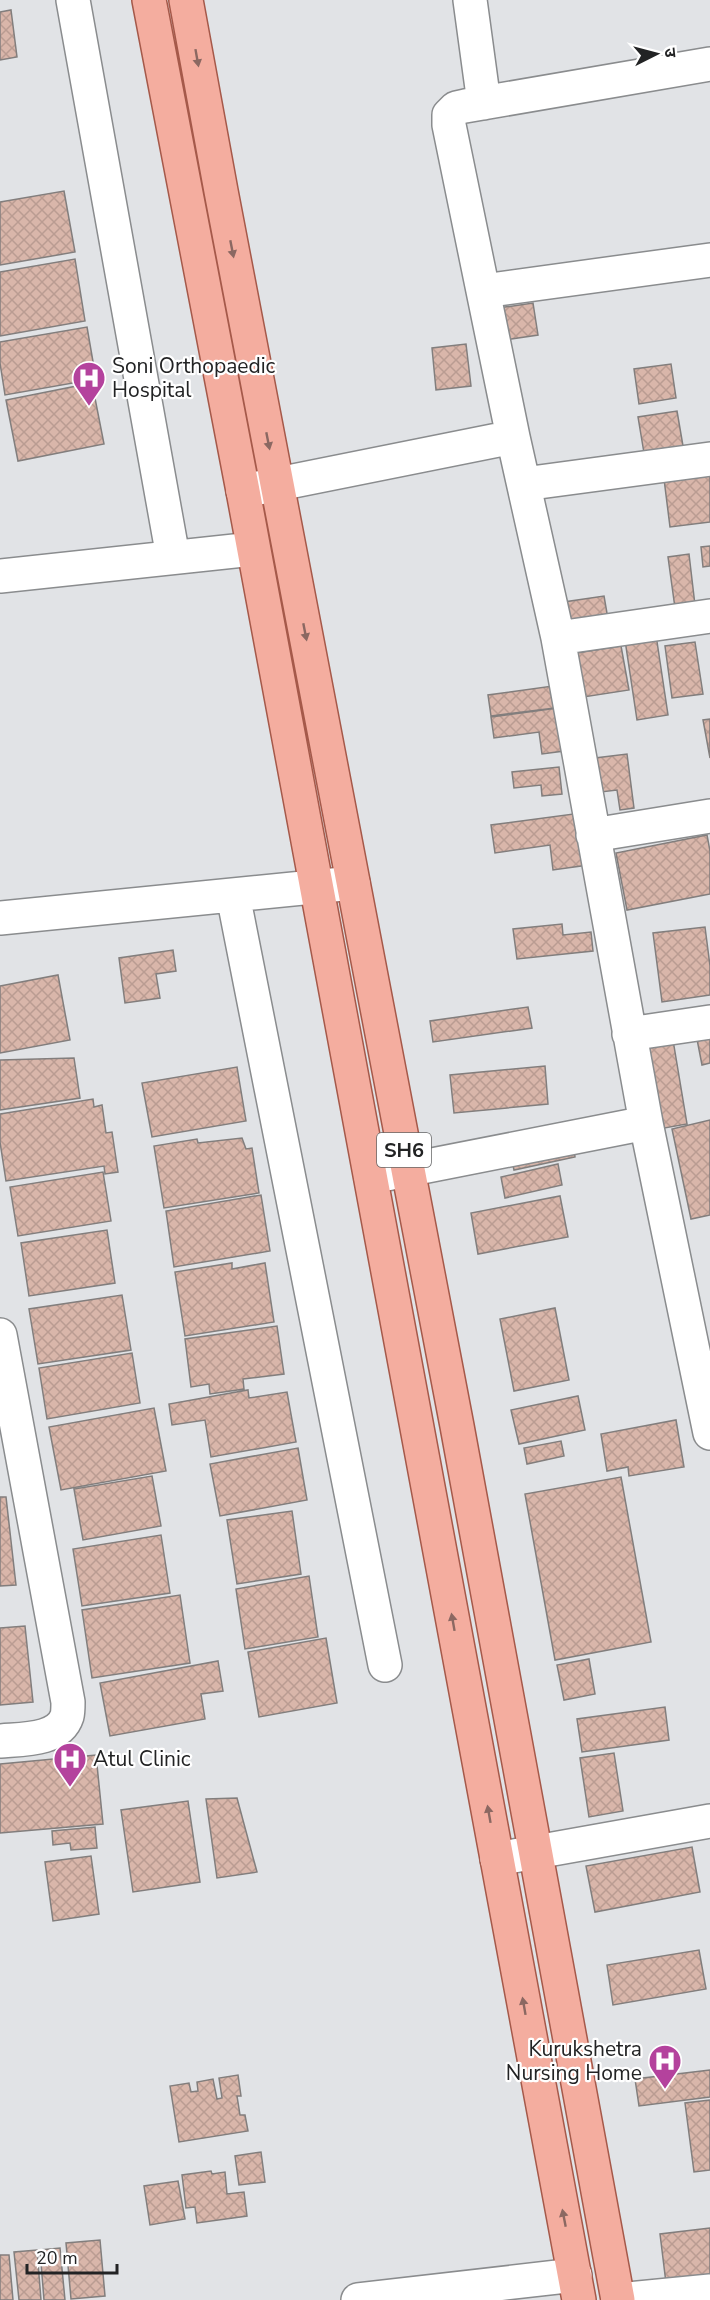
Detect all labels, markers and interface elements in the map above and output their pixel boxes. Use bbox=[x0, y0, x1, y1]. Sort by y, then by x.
north arrow bbox=[626, 24, 686, 84]
text: उ bbox=[658, 47, 681, 59]
one-way arrow bbox=[192, 48, 201, 67]
one-way arrow bbox=[228, 240, 237, 259]
place label: Soni Orthopaedic Hospital bbox=[112, 352, 276, 404]
hospital icon: Soni Orthopaedic Hospital bbox=[71, 360, 107, 407]
one-way arrow bbox=[264, 432, 273, 451]
one-way arrow bbox=[301, 623, 310, 642]
road number: SH6 bbox=[377, 1133, 431, 1167]
one-way arrow bbox=[449, 1612, 458, 1631]
hospital icon: Atul Clinic bbox=[52, 1741, 88, 1788]
place label: Atul Clinic bbox=[93, 1745, 191, 1773]
one-way arrow bbox=[484, 1804, 493, 1823]
one-way arrow bbox=[519, 1996, 528, 2015]
place label: Kurukshetra Nursing Home bbox=[506, 2035, 642, 2087]
hospital icon: Kurukshetra Nursing Home bbox=[647, 2043, 683, 2090]
one-way arrow bbox=[559, 2208, 568, 2227]
scale bar bbox=[27, 2237, 117, 2275]
text: 20 m bbox=[36, 2246, 78, 2270]

